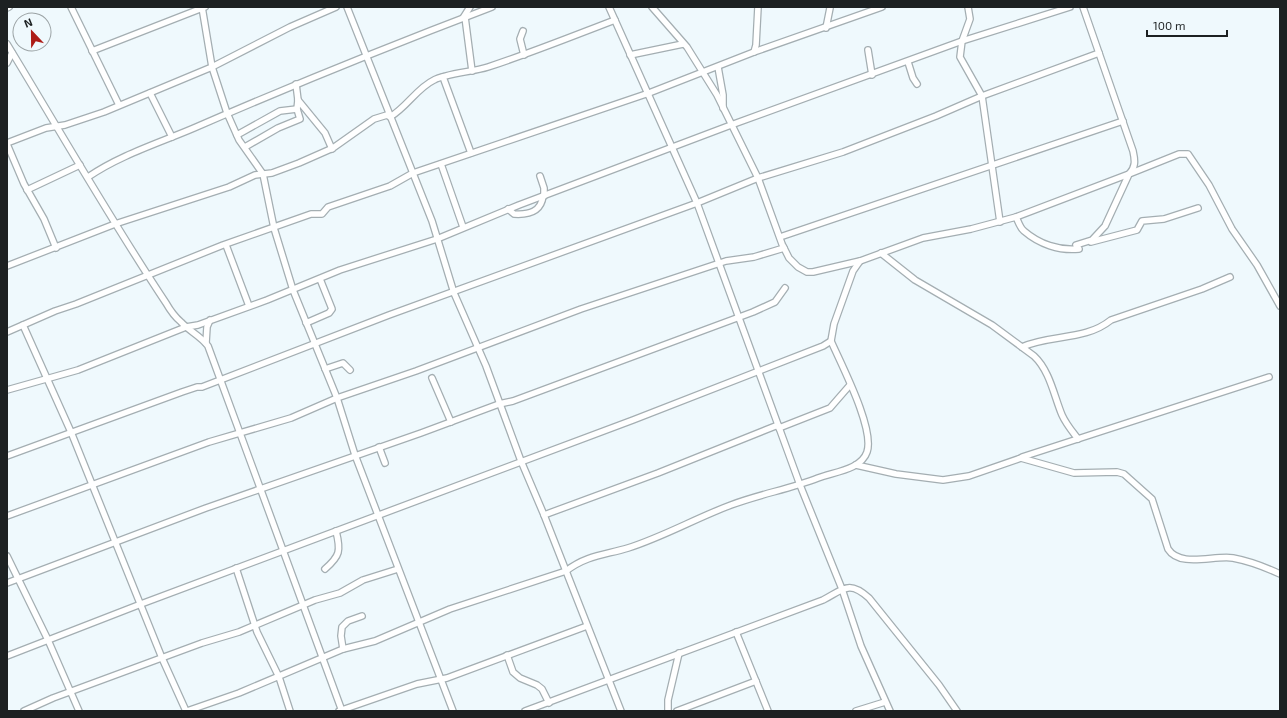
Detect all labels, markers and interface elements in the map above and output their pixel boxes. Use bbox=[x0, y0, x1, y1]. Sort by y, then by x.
north arrow bbox=[12, 12, 52, 52]
scale bar bbox=[1147, 12, 1227, 38]
text: N bbox=[22, 15, 34, 30]
text: 100 m bbox=[1153, 18, 1185, 32]

